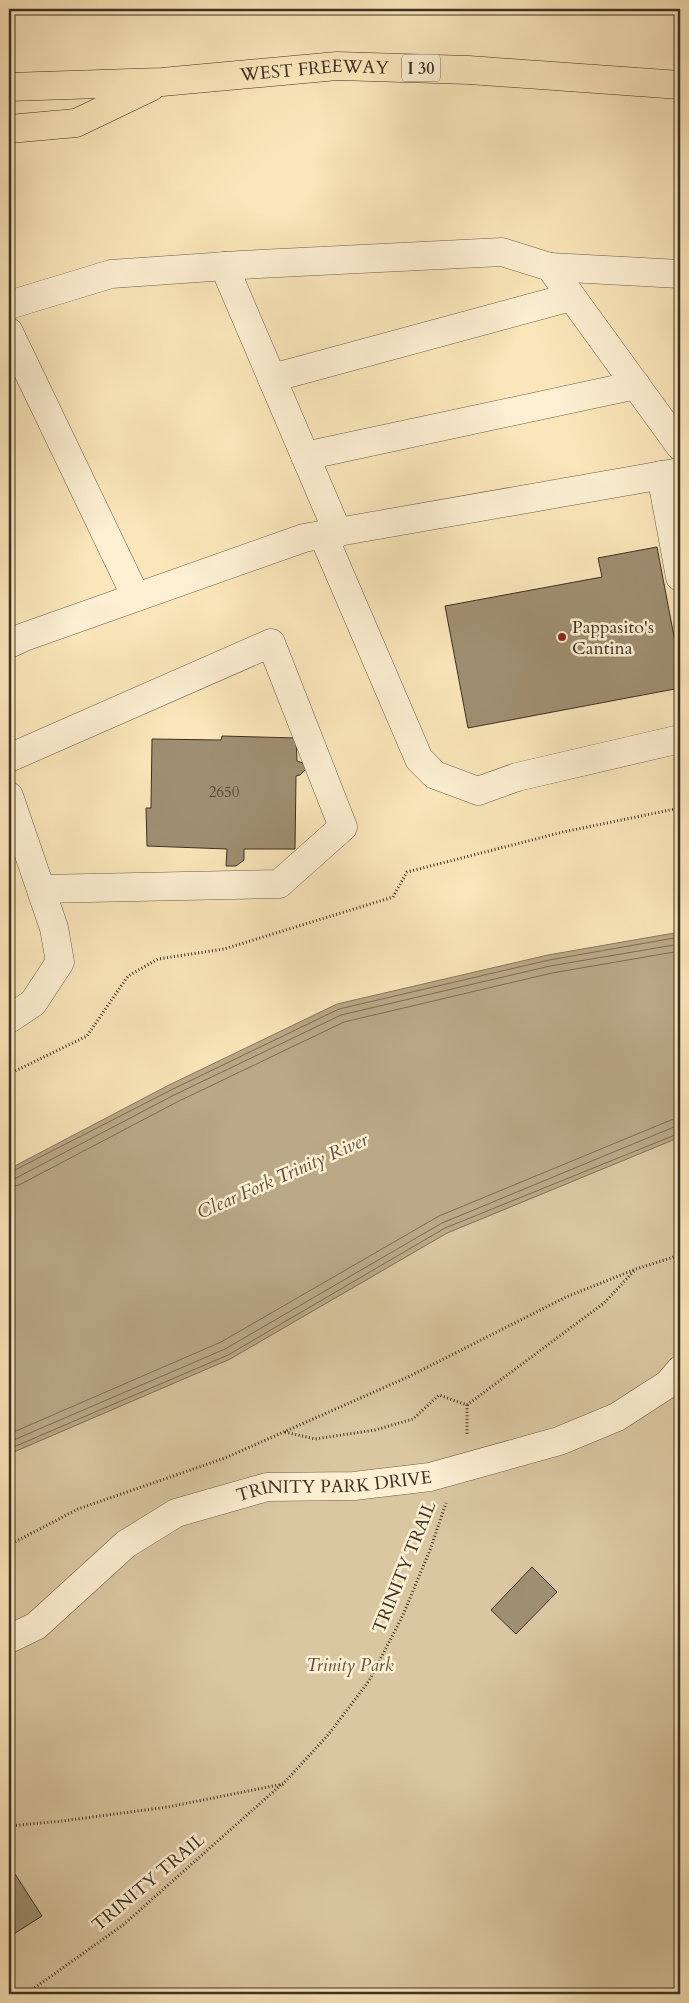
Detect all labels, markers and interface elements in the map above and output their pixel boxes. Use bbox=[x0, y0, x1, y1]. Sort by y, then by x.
street label: WEST FREEWAY bbox=[238, 54, 390, 88]
road number: I 30 bbox=[402, 54, 440, 82]
place label: Pappasito's Cantina bbox=[572, 615, 654, 661]
marker: Pappasito's Cantina bbox=[556, 631, 568, 643]
house number: 2650 bbox=[209, 782, 240, 802]
water label: Clear Fork Trinity River bbox=[193, 1126, 373, 1225]
street label: TRINITY PARK DRIVE bbox=[233, 1465, 433, 1508]
street label: TRINITY TRAIL bbox=[367, 1497, 442, 1637]
park label: Trinity Park bbox=[306, 1653, 394, 1678]
street label: TRINITY TRAIL bbox=[87, 1828, 210, 1937]

